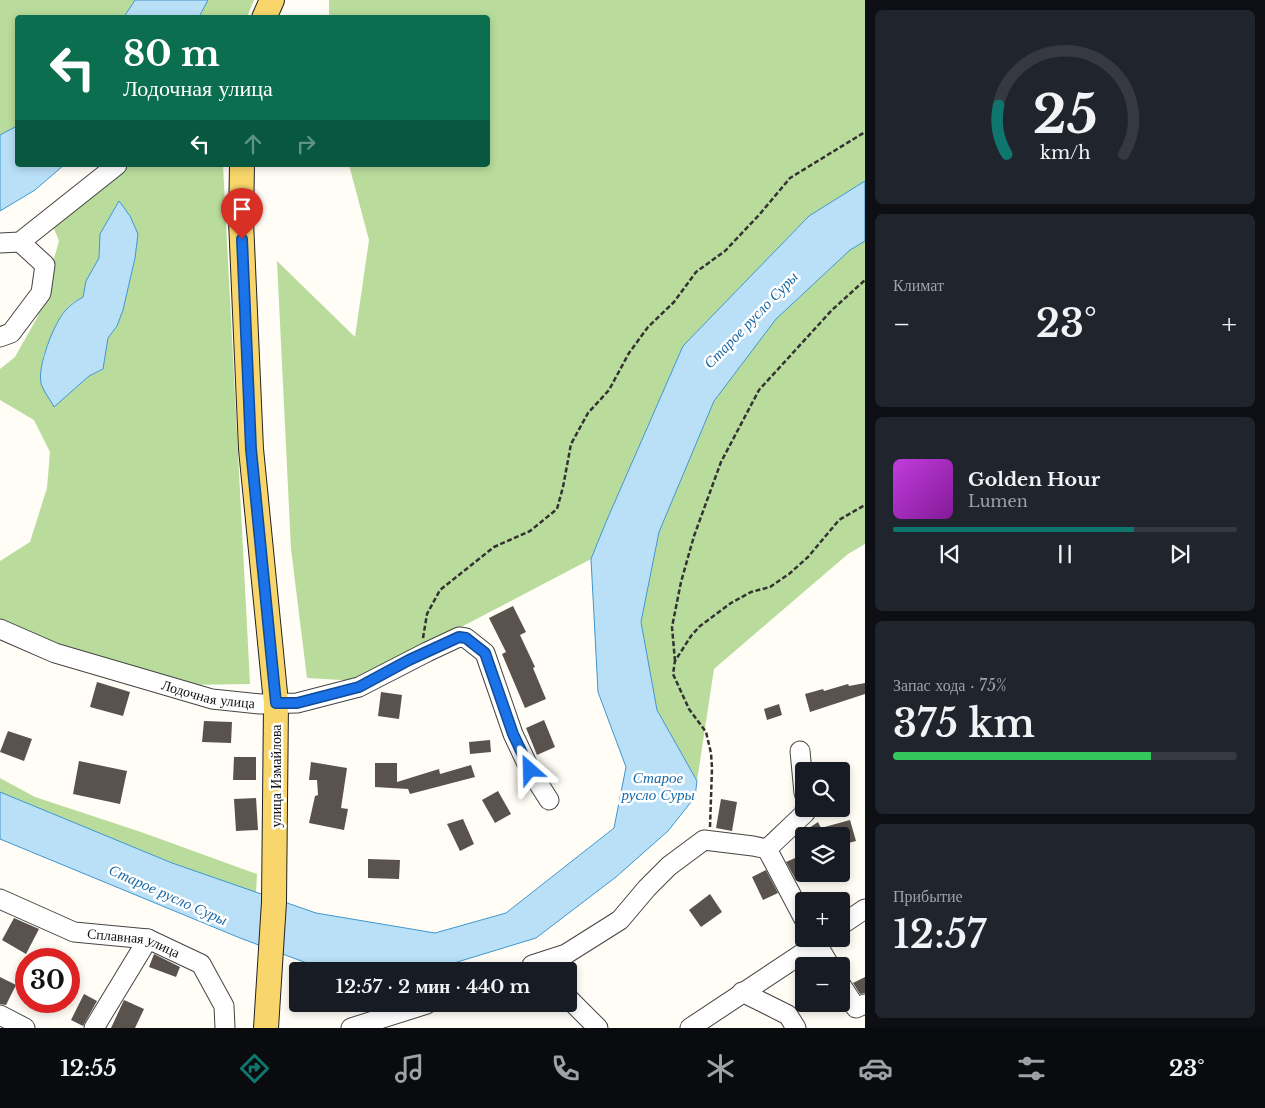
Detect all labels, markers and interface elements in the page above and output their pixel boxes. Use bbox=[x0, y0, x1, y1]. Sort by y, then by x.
text: 80 m bbox=[123, 32, 220, 75]
icon: left bbox=[40, 35, 105, 100]
text: Лодочная улица bbox=[123, 75, 273, 102]
text: 25 bbox=[1033, 83, 1097, 147]
icon: left bbox=[186, 130, 214, 158]
icon: ahead bbox=[239, 130, 267, 158]
icon: right bbox=[292, 130, 320, 158]
text: km/h bbox=[1040, 142, 1090, 164]
pin bbox=[221, 188, 263, 239]
icon: arrive bbox=[228, 195, 256, 223]
water label: Старое русло Суры bbox=[699, 267, 802, 372]
text: Климат bbox=[893, 275, 944, 295]
text: 23° bbox=[1036, 300, 1097, 347]
text: − bbox=[893, 307, 911, 342]
text: + bbox=[1222, 307, 1237, 342]
text: Golden Hour bbox=[968, 468, 1100, 491]
text: Lumen bbox=[968, 491, 1028, 511]
icon: previous bbox=[936, 540, 964, 568]
icon: pause bbox=[1051, 540, 1079, 568]
icon: next bbox=[1166, 540, 1194, 568]
text: Запас хода · 75% bbox=[893, 675, 1007, 695]
street label: Лодочная улица bbox=[159, 676, 257, 712]
text: 375 km bbox=[893, 700, 1035, 747]
street label: улица Измайлова bbox=[267, 724, 285, 828]
position arrow bbox=[503, 743, 555, 795]
map controls bbox=[795, 762, 850, 1012]
button: search bbox=[795, 762, 850, 817]
water label: Старое русло Суры bbox=[620, 768, 695, 804]
button: layers bbox=[795, 827, 850, 882]
water label: Старое русло Суры bbox=[106, 860, 230, 929]
text: Прибытие bbox=[893, 886, 963, 906]
button: + bbox=[795, 892, 850, 947]
text: 12:57 bbox=[893, 911, 987, 958]
street label: Сплавная улица bbox=[86, 924, 184, 962]
speed limit sign: 30 bbox=[15, 948, 80, 1013]
button: − bbox=[795, 957, 850, 1012]
text: 12:57 · 2 мин · 440 m bbox=[336, 975, 530, 998]
icon: directions bbox=[237, 1051, 272, 1086]
icon: music bbox=[392, 1051, 427, 1086]
icon: phone bbox=[548, 1051, 583, 1086]
icon: climate bbox=[703, 1051, 738, 1086]
icon: car bbox=[858, 1051, 893, 1086]
icon: filters bbox=[1014, 1051, 1049, 1086]
text: 12:55 bbox=[60, 1055, 117, 1082]
text: 23° bbox=[1169, 1055, 1205, 1082]

